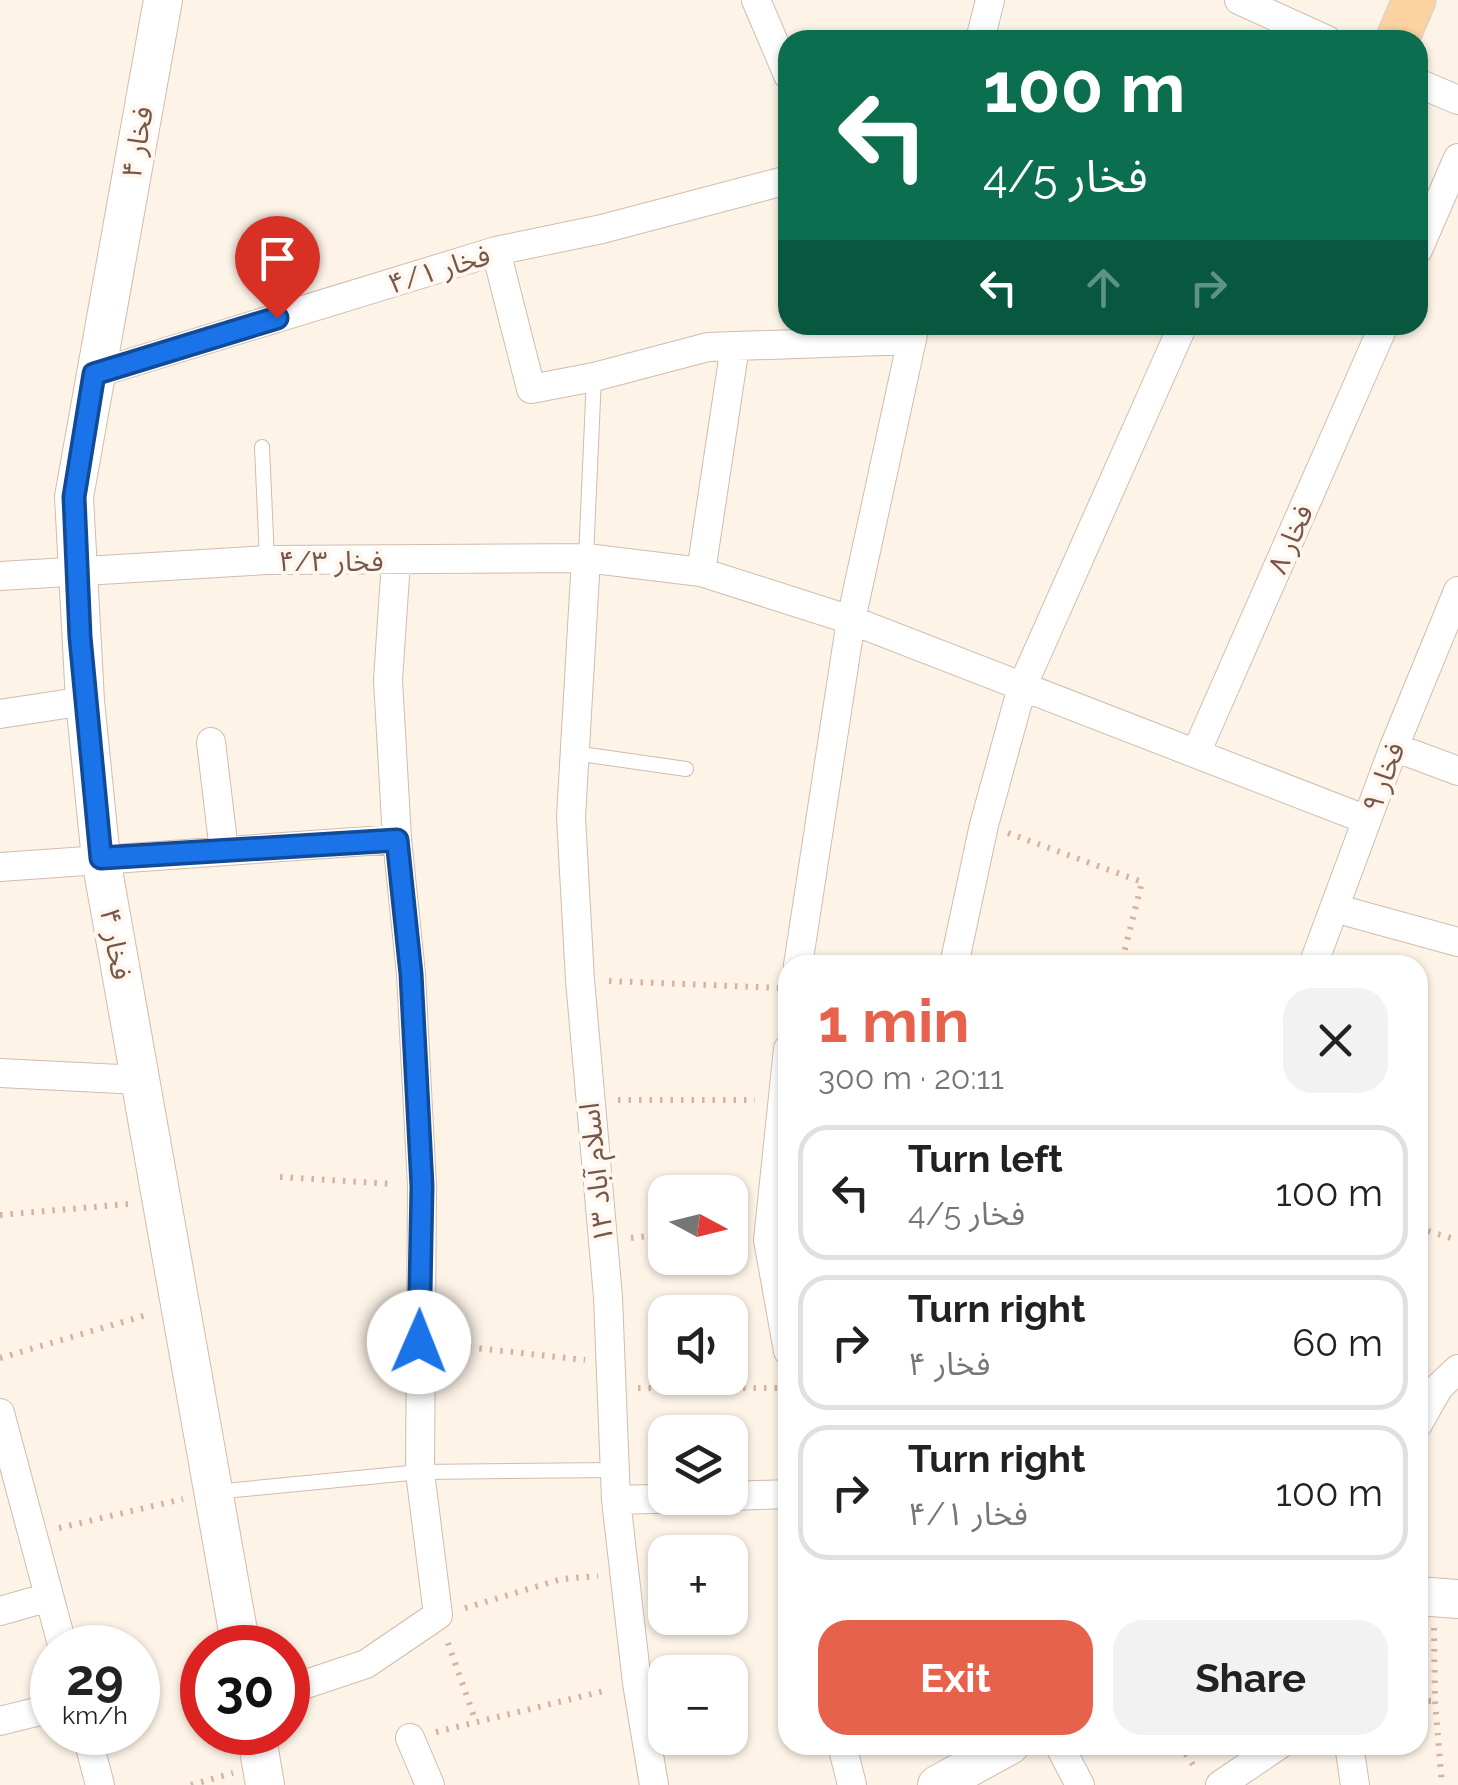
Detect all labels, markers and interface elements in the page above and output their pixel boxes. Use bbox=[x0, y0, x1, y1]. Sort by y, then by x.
text: 100 m bbox=[983, 46, 1186, 128]
icon: left bbox=[818, 70, 948, 200]
street label: فخار ۴ bbox=[115, 104, 160, 180]
text: فخار 4/5 bbox=[983, 150, 1148, 203]
pin bbox=[235, 216, 320, 319]
icon: arrive bbox=[250, 231, 305, 286]
street label: فخار ۴/۱ bbox=[384, 238, 494, 301]
icon: left bbox=[971, 260, 1026, 315]
icon: ahead bbox=[1076, 260, 1131, 315]
icon: right bbox=[1181, 260, 1236, 315]
street label: فخار ۸ bbox=[1261, 500, 1320, 579]
street label: فخار ۴/۳ bbox=[279, 545, 383, 578]
street label: فخار ۹ bbox=[1355, 738, 1412, 817]
street label: فخار ۴ bbox=[93, 906, 138, 982]
text: 1 min bbox=[818, 986, 969, 1056]
button: close bbox=[1283, 988, 1388, 1093]
text: 300 m · 20:11 bbox=[818, 1059, 1004, 1096]
street label: اسلام آباد ۱۳ bbox=[573, 1101, 624, 1245]
text: Turn left bbox=[908, 1136, 1063, 1181]
icon: left bbox=[823, 1165, 878, 1220]
text: 100 m bbox=[1276, 1170, 1383, 1215]
north arrow bbox=[648, 1175, 748, 1275]
map controls bbox=[648, 1175, 748, 1755]
text: فخار 4/5 bbox=[908, 1195, 1025, 1232]
text: Turn right bbox=[908, 1286, 1085, 1331]
position arrow bbox=[367, 1290, 471, 1394]
button: sound bbox=[648, 1295, 748, 1395]
icon: right bbox=[823, 1315, 878, 1370]
text: 60 m bbox=[1292, 1320, 1383, 1365]
text: فخار ۴ bbox=[908, 1345, 990, 1382]
button: layers bbox=[648, 1415, 748, 1515]
text: Turn right bbox=[908, 1436, 1085, 1481]
icon: right bbox=[823, 1465, 878, 1520]
text: 100 m bbox=[1276, 1470, 1383, 1515]
text: فخار ۴/۱ bbox=[908, 1495, 1028, 1532]
button: + bbox=[648, 1535, 748, 1635]
button: Exit bbox=[818, 1620, 1093, 1735]
button: Share bbox=[1113, 1620, 1388, 1735]
speed limit sign: 30 bbox=[180, 1625, 310, 1755]
text: 29 bbox=[66, 1648, 124, 1707]
button: − bbox=[648, 1655, 748, 1755]
text: km/h bbox=[62, 1700, 128, 1730]

